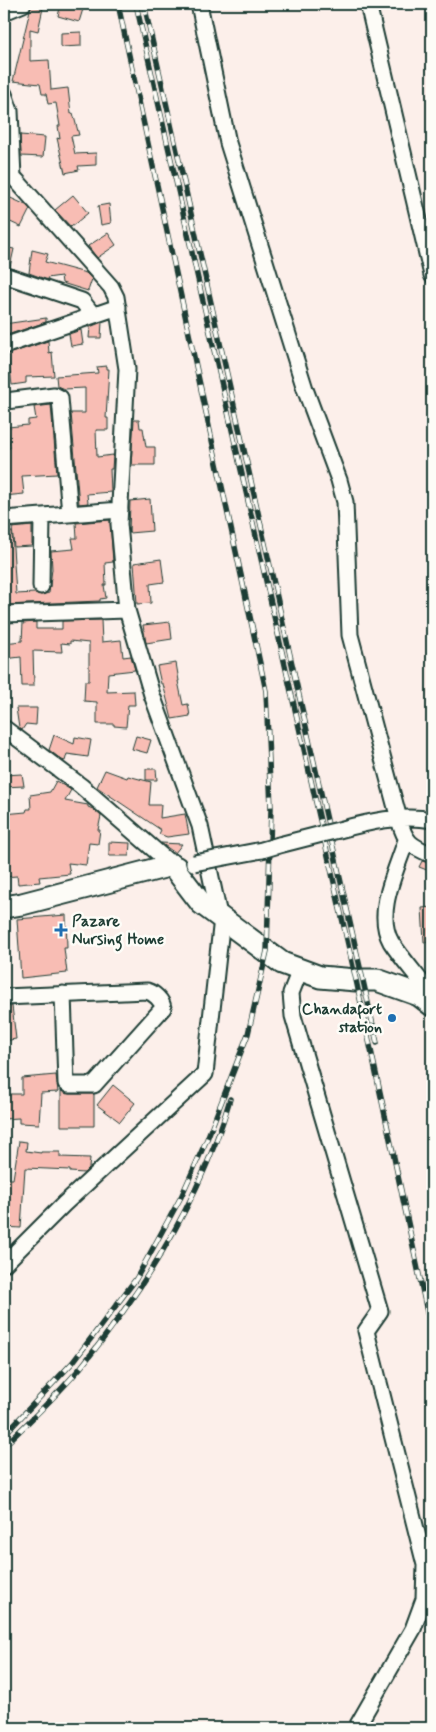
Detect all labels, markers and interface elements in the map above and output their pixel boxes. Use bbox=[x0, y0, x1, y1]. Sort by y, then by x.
place label: Pazare Nursing Home bbox=[72, 911, 164, 952]
marker: Pazare Nursing Home bbox=[54, 923, 68, 937]
place label: Chandafort station bbox=[302, 999, 382, 1038]
marker: Chandafort station bbox=[386, 1012, 398, 1024]

